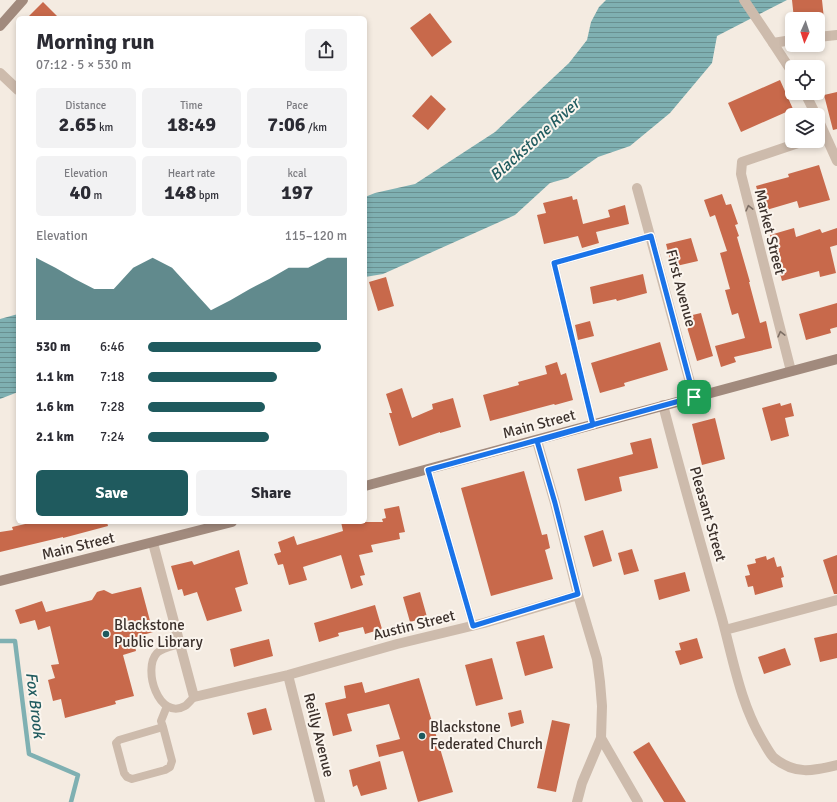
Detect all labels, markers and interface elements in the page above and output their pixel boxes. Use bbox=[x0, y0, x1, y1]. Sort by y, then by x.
north arrow bbox=[785, 12, 825, 52]
map controls bbox=[785, 12, 825, 148]
text: Morning run bbox=[36, 28, 155, 55]
button: share bbox=[305, 29, 347, 71]
text: 07:12 · 5 × 530 m bbox=[36, 57, 131, 73]
button: locate bbox=[785, 60, 825, 100]
water label: Blackstone River bbox=[486, 93, 585, 185]
text: Distance bbox=[65, 99, 106, 112]
text: Time bbox=[180, 99, 203, 112]
text: Pace bbox=[286, 99, 308, 112]
button: layers bbox=[785, 108, 825, 148]
text: 2.65 bbox=[58, 112, 97, 137]
text: 18:49 bbox=[167, 112, 216, 137]
text: 7:06 bbox=[267, 112, 306, 137]
text: km bbox=[97, 121, 113, 134]
text: /km bbox=[306, 121, 327, 134]
text: Elevation bbox=[64, 167, 108, 180]
text: Heart rate bbox=[168, 167, 215, 180]
text: kcal bbox=[288, 167, 307, 180]
text: 40 bbox=[69, 180, 91, 205]
text: 148 bbox=[164, 180, 196, 205]
text: 197 bbox=[281, 180, 313, 205]
street label: Market Street bbox=[751, 187, 789, 277]
text: m bbox=[91, 189, 102, 202]
text: bpm bbox=[196, 189, 219, 202]
one-way arrow bbox=[745, 204, 754, 211]
text: Elevation bbox=[36, 228, 88, 244]
text: 115–120 m bbox=[285, 228, 347, 244]
street label: First Avenue bbox=[662, 247, 700, 329]
one-way arrow bbox=[777, 330, 786, 337]
text: 530 m bbox=[36, 339, 70, 355]
text: 6:46 bbox=[100, 339, 125, 355]
text: 1.1 km bbox=[36, 369, 74, 385]
text: 7:18 bbox=[100, 369, 125, 385]
pin bbox=[677, 380, 711, 414]
icon: arrive bbox=[683, 386, 705, 408]
text: 1.6 km bbox=[36, 399, 74, 415]
text: 7:28 bbox=[100, 399, 125, 415]
street label: Main Street bbox=[501, 406, 577, 442]
text: 2.1 km bbox=[36, 429, 74, 445]
text: 7:24 bbox=[100, 429, 125, 445]
street label: Pleasant Street bbox=[686, 464, 730, 564]
button: Save bbox=[36, 470, 188, 516]
button: Share bbox=[196, 470, 347, 516]
street label: Main Street bbox=[40, 528, 116, 564]
street label: Austin Street bbox=[371, 606, 457, 644]
place label: Blackstone Public Library bbox=[114, 616, 203, 651]
marker: Blackstone Public Library bbox=[101, 629, 111, 639]
water label: Fox Brook bbox=[21, 671, 49, 741]
street label: Reilly Avenue bbox=[300, 691, 338, 779]
place label: Blackstone Federated Church bbox=[430, 718, 543, 753]
marker: Blackstone Federated Church bbox=[417, 731, 427, 741]

